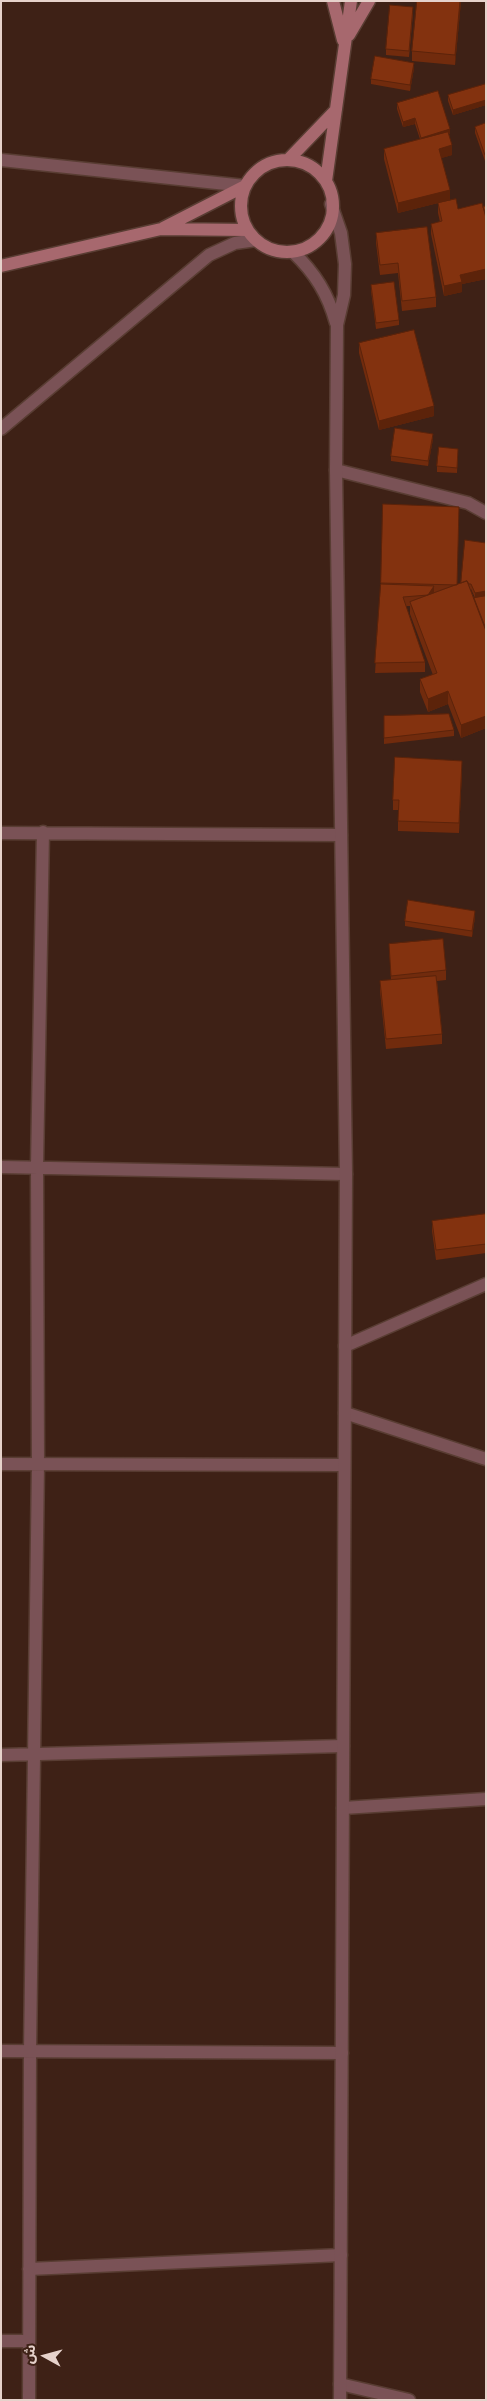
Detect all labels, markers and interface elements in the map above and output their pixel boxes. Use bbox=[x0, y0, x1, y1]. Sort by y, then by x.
north arrow bbox=[20, 2331, 70, 2381]
text: ش bbox=[20, 2344, 39, 2365]

